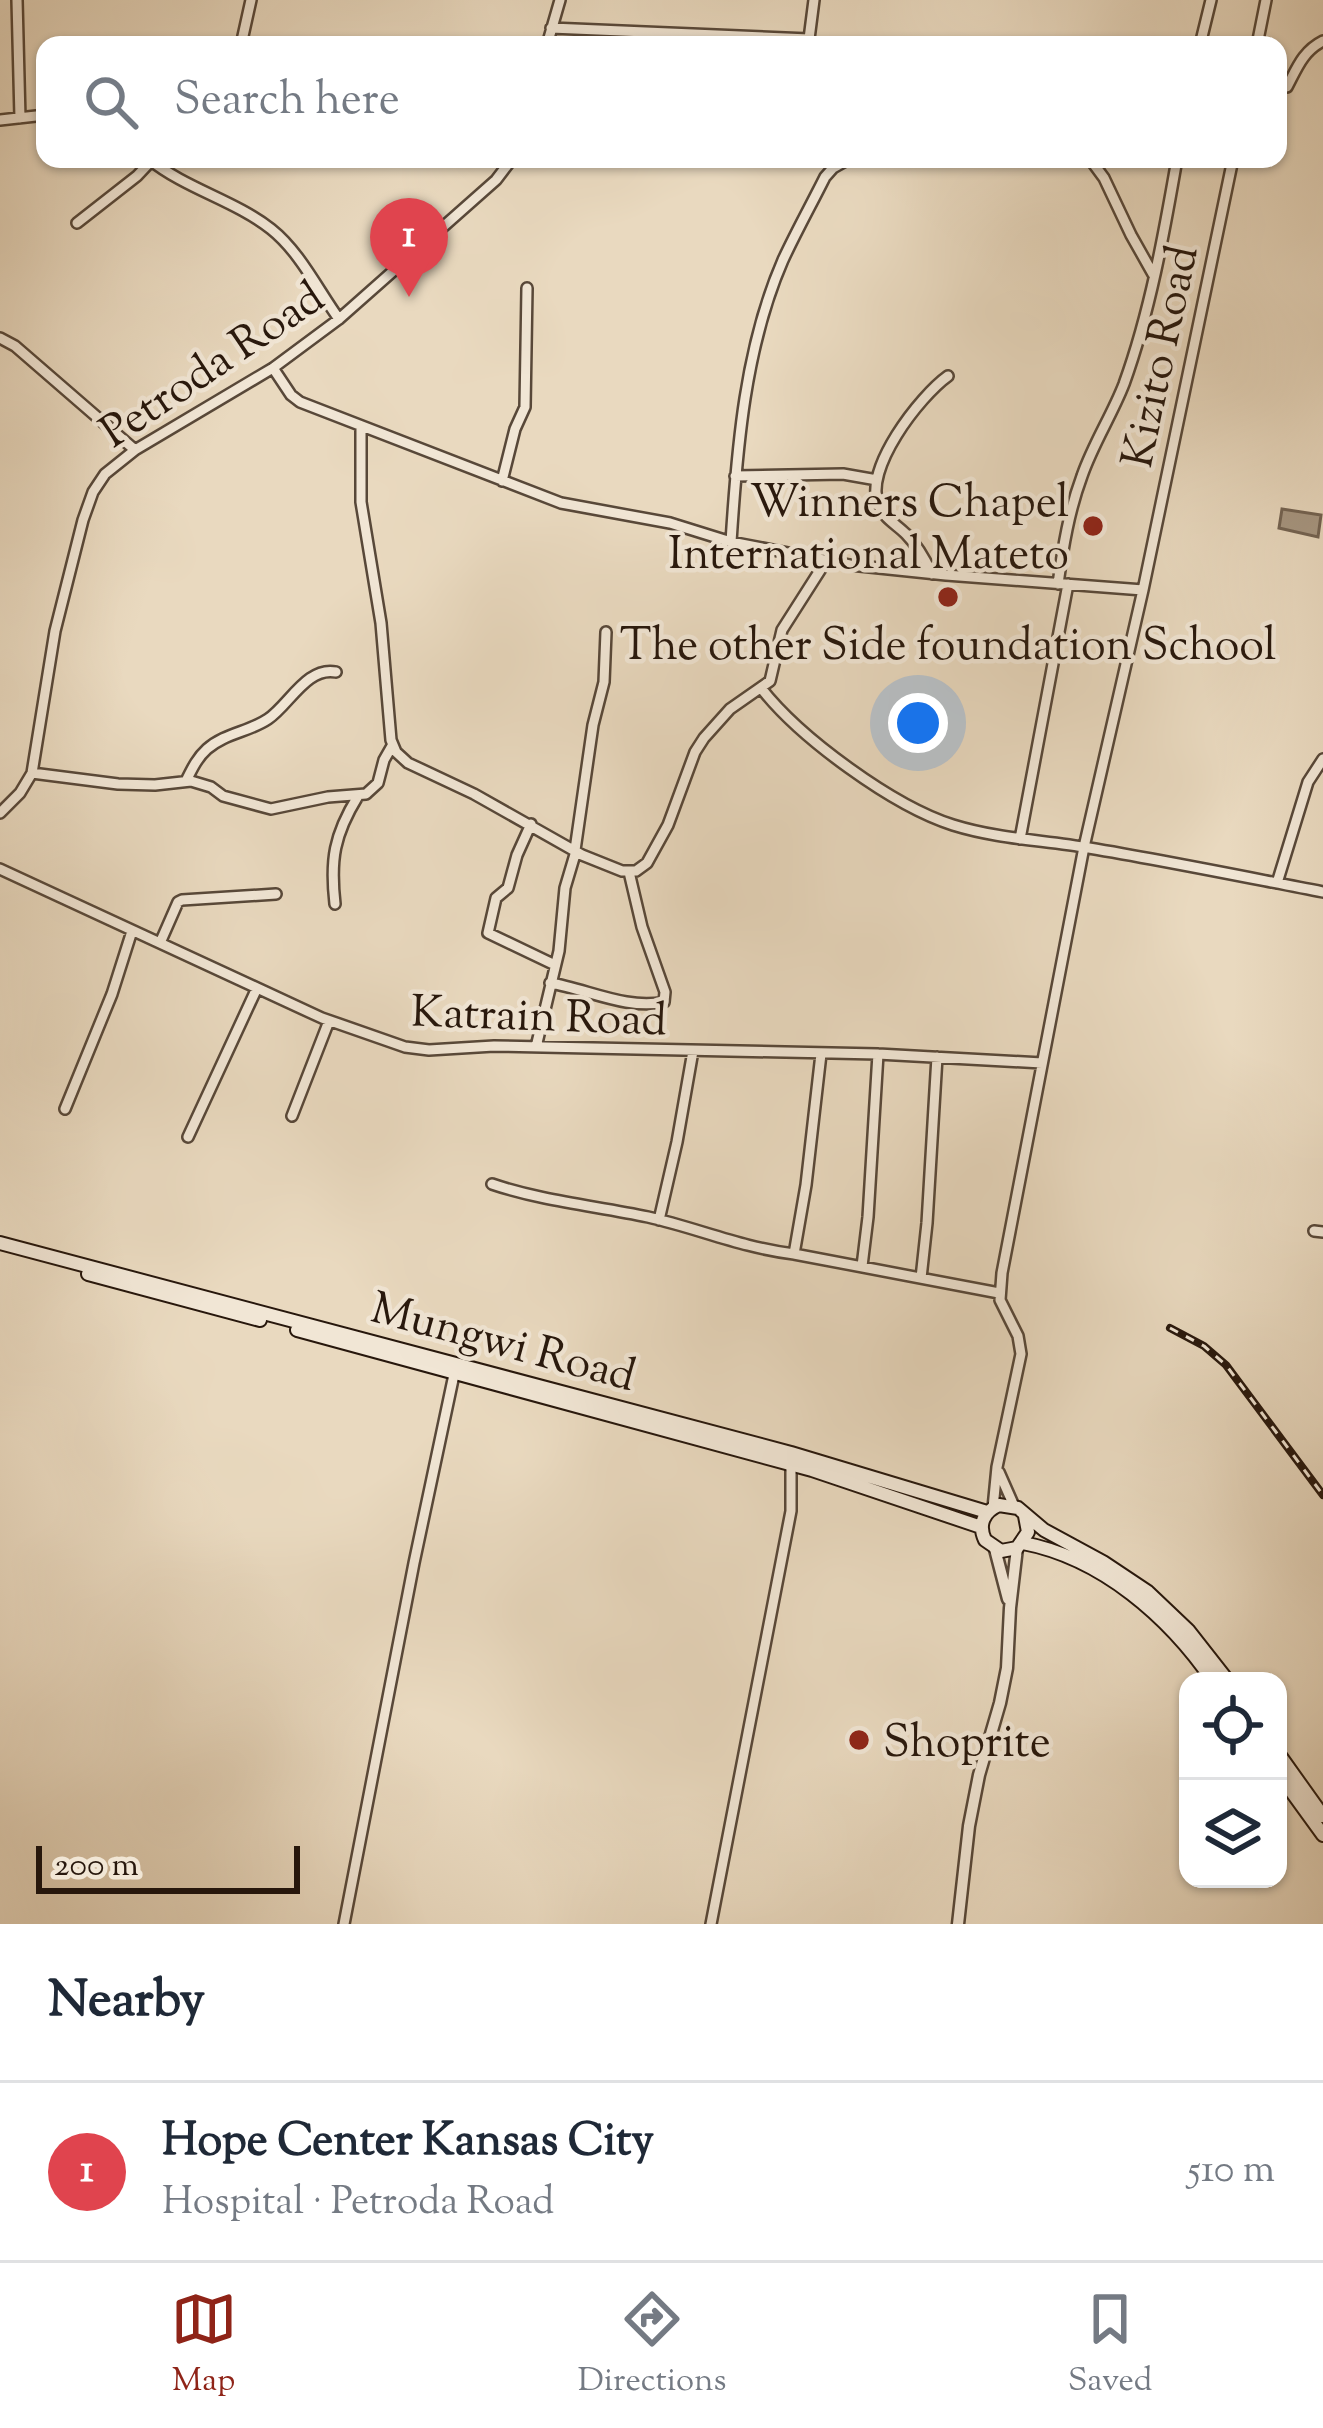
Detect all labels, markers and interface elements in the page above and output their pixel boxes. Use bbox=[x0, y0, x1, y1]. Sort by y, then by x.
search box bbox=[36, 36, 1287, 168]
icon: search bbox=[78, 69, 144, 135]
text: Search here bbox=[174, 70, 400, 135]
pin: 1 bbox=[370, 198, 448, 297]
street label: Kizito Road bbox=[1108, 240, 1219, 474]
street label: Petroda Road bbox=[89, 268, 339, 467]
place label: Winners Chapel International Mateto bbox=[668, 473, 1069, 590]
marker: Winners Chapel International Mateto bbox=[1080, 513, 1106, 539]
marker: The other Side foundation School bbox=[935, 584, 961, 610]
place label: The other Side foundation School bbox=[620, 616, 1276, 681]
your location bbox=[888, 693, 948, 753]
street label: Katrain Road bbox=[410, 983, 668, 1056]
street label: Mungwi Road bbox=[363, 1279, 642, 1412]
map controls bbox=[1179, 1672, 1287, 1888]
button: locate bbox=[1179, 1672, 1287, 1780]
place label: Shoprite bbox=[883, 1713, 1051, 1778]
marker: Shoprite bbox=[846, 1727, 872, 1753]
button: layers bbox=[1179, 1780, 1287, 1888]
scale bar bbox=[36, 1840, 300, 1893]
text: 200 m bbox=[54, 1843, 139, 1891]
text: Nearby bbox=[48, 1966, 205, 2039]
text: Hope Center Kansas City bbox=[162, 2111, 654, 2176]
text: 1 bbox=[80, 2144, 94, 2200]
text: 510 m bbox=[1188, 2144, 1275, 2200]
text: Hospital · Petroda Road bbox=[162, 2176, 554, 2232]
tab: Map bbox=[171, 2286, 237, 2406]
tab: Directions bbox=[578, 2286, 727, 2406]
tab: Saved bbox=[1068, 2286, 1152, 2406]

